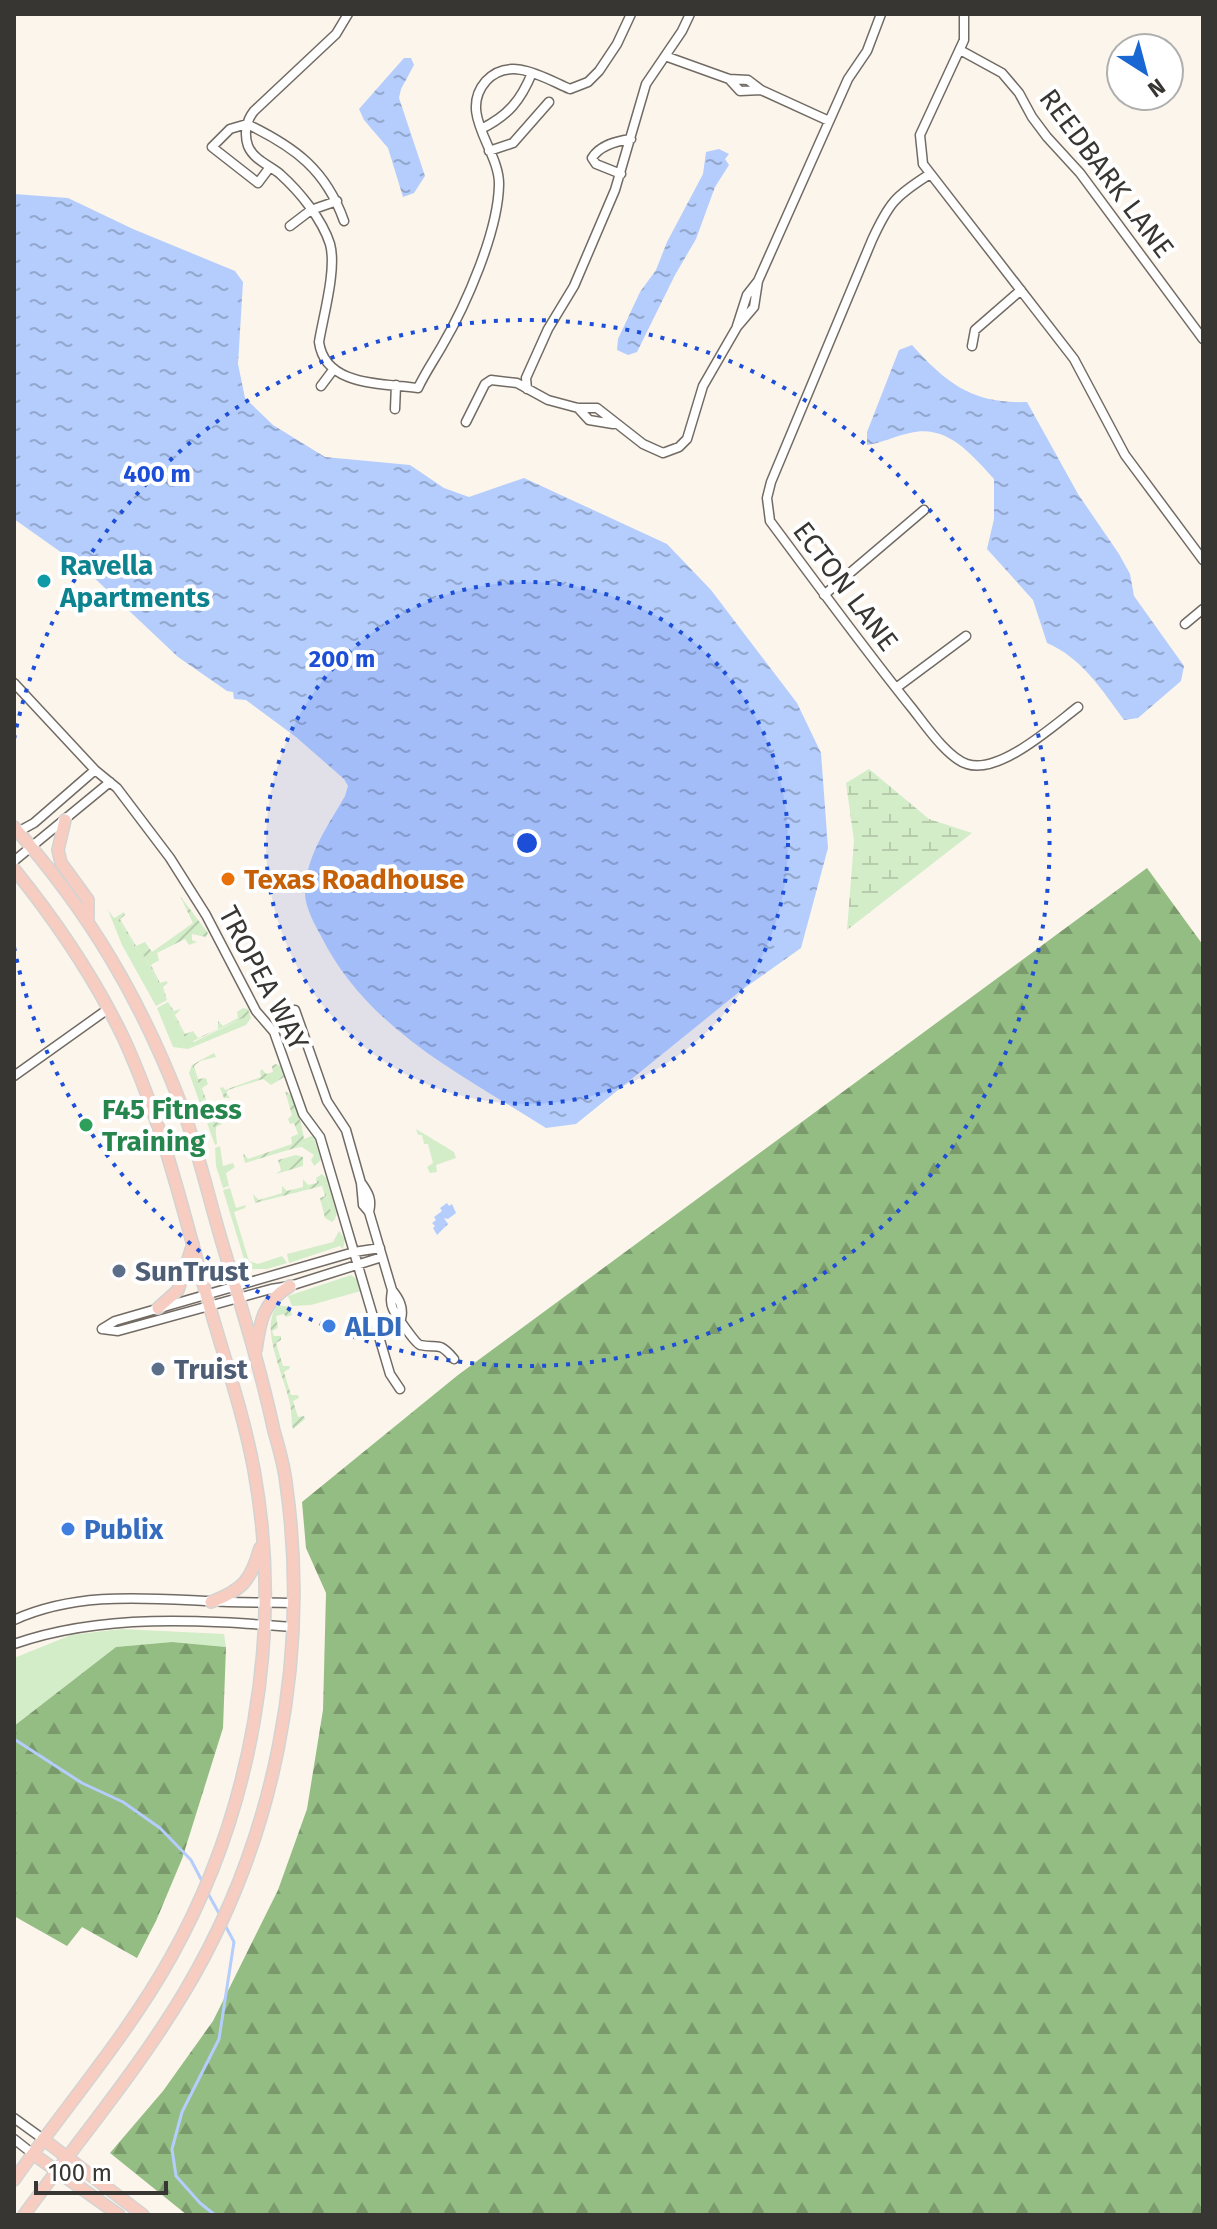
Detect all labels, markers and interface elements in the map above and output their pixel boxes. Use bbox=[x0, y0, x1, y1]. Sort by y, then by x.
north arrow bbox=[1105, 32, 1185, 112]
street label: REEDBARK LANE bbox=[1033, 82, 1181, 264]
text: 400 m bbox=[123, 460, 191, 488]
street label: ECTON LANE bbox=[786, 515, 905, 658]
place label: Ravella Apartments bbox=[59, 549, 210, 614]
marker: Ravella Apartments bbox=[35, 572, 53, 590]
text: 200 m bbox=[309, 645, 375, 673]
centre of rings bbox=[513, 829, 541, 857]
place label: Texas Roadhouse bbox=[244, 863, 464, 896]
marker: Texas Roadhouse bbox=[219, 870, 237, 888]
street label: TROPEA WAY bbox=[212, 901, 316, 1056]
place label: F45 Fitness Training bbox=[102, 1093, 242, 1158]
marker: F45 Fitness Training bbox=[77, 1116, 95, 1134]
place label: SunTrust bbox=[135, 1255, 250, 1288]
marker: SunTrust bbox=[110, 1262, 128, 1280]
place label: ALDI bbox=[344, 1310, 402, 1343]
marker: ALDI bbox=[320, 1317, 338, 1335]
place label: Truist bbox=[174, 1353, 249, 1386]
marker: Truist bbox=[149, 1360, 167, 1378]
place label: Publix bbox=[84, 1513, 164, 1546]
marker: Publix bbox=[59, 1520, 77, 1538]
scale bar bbox=[36, 2145, 166, 2195]
text: 100 m bbox=[48, 2159, 112, 2187]

